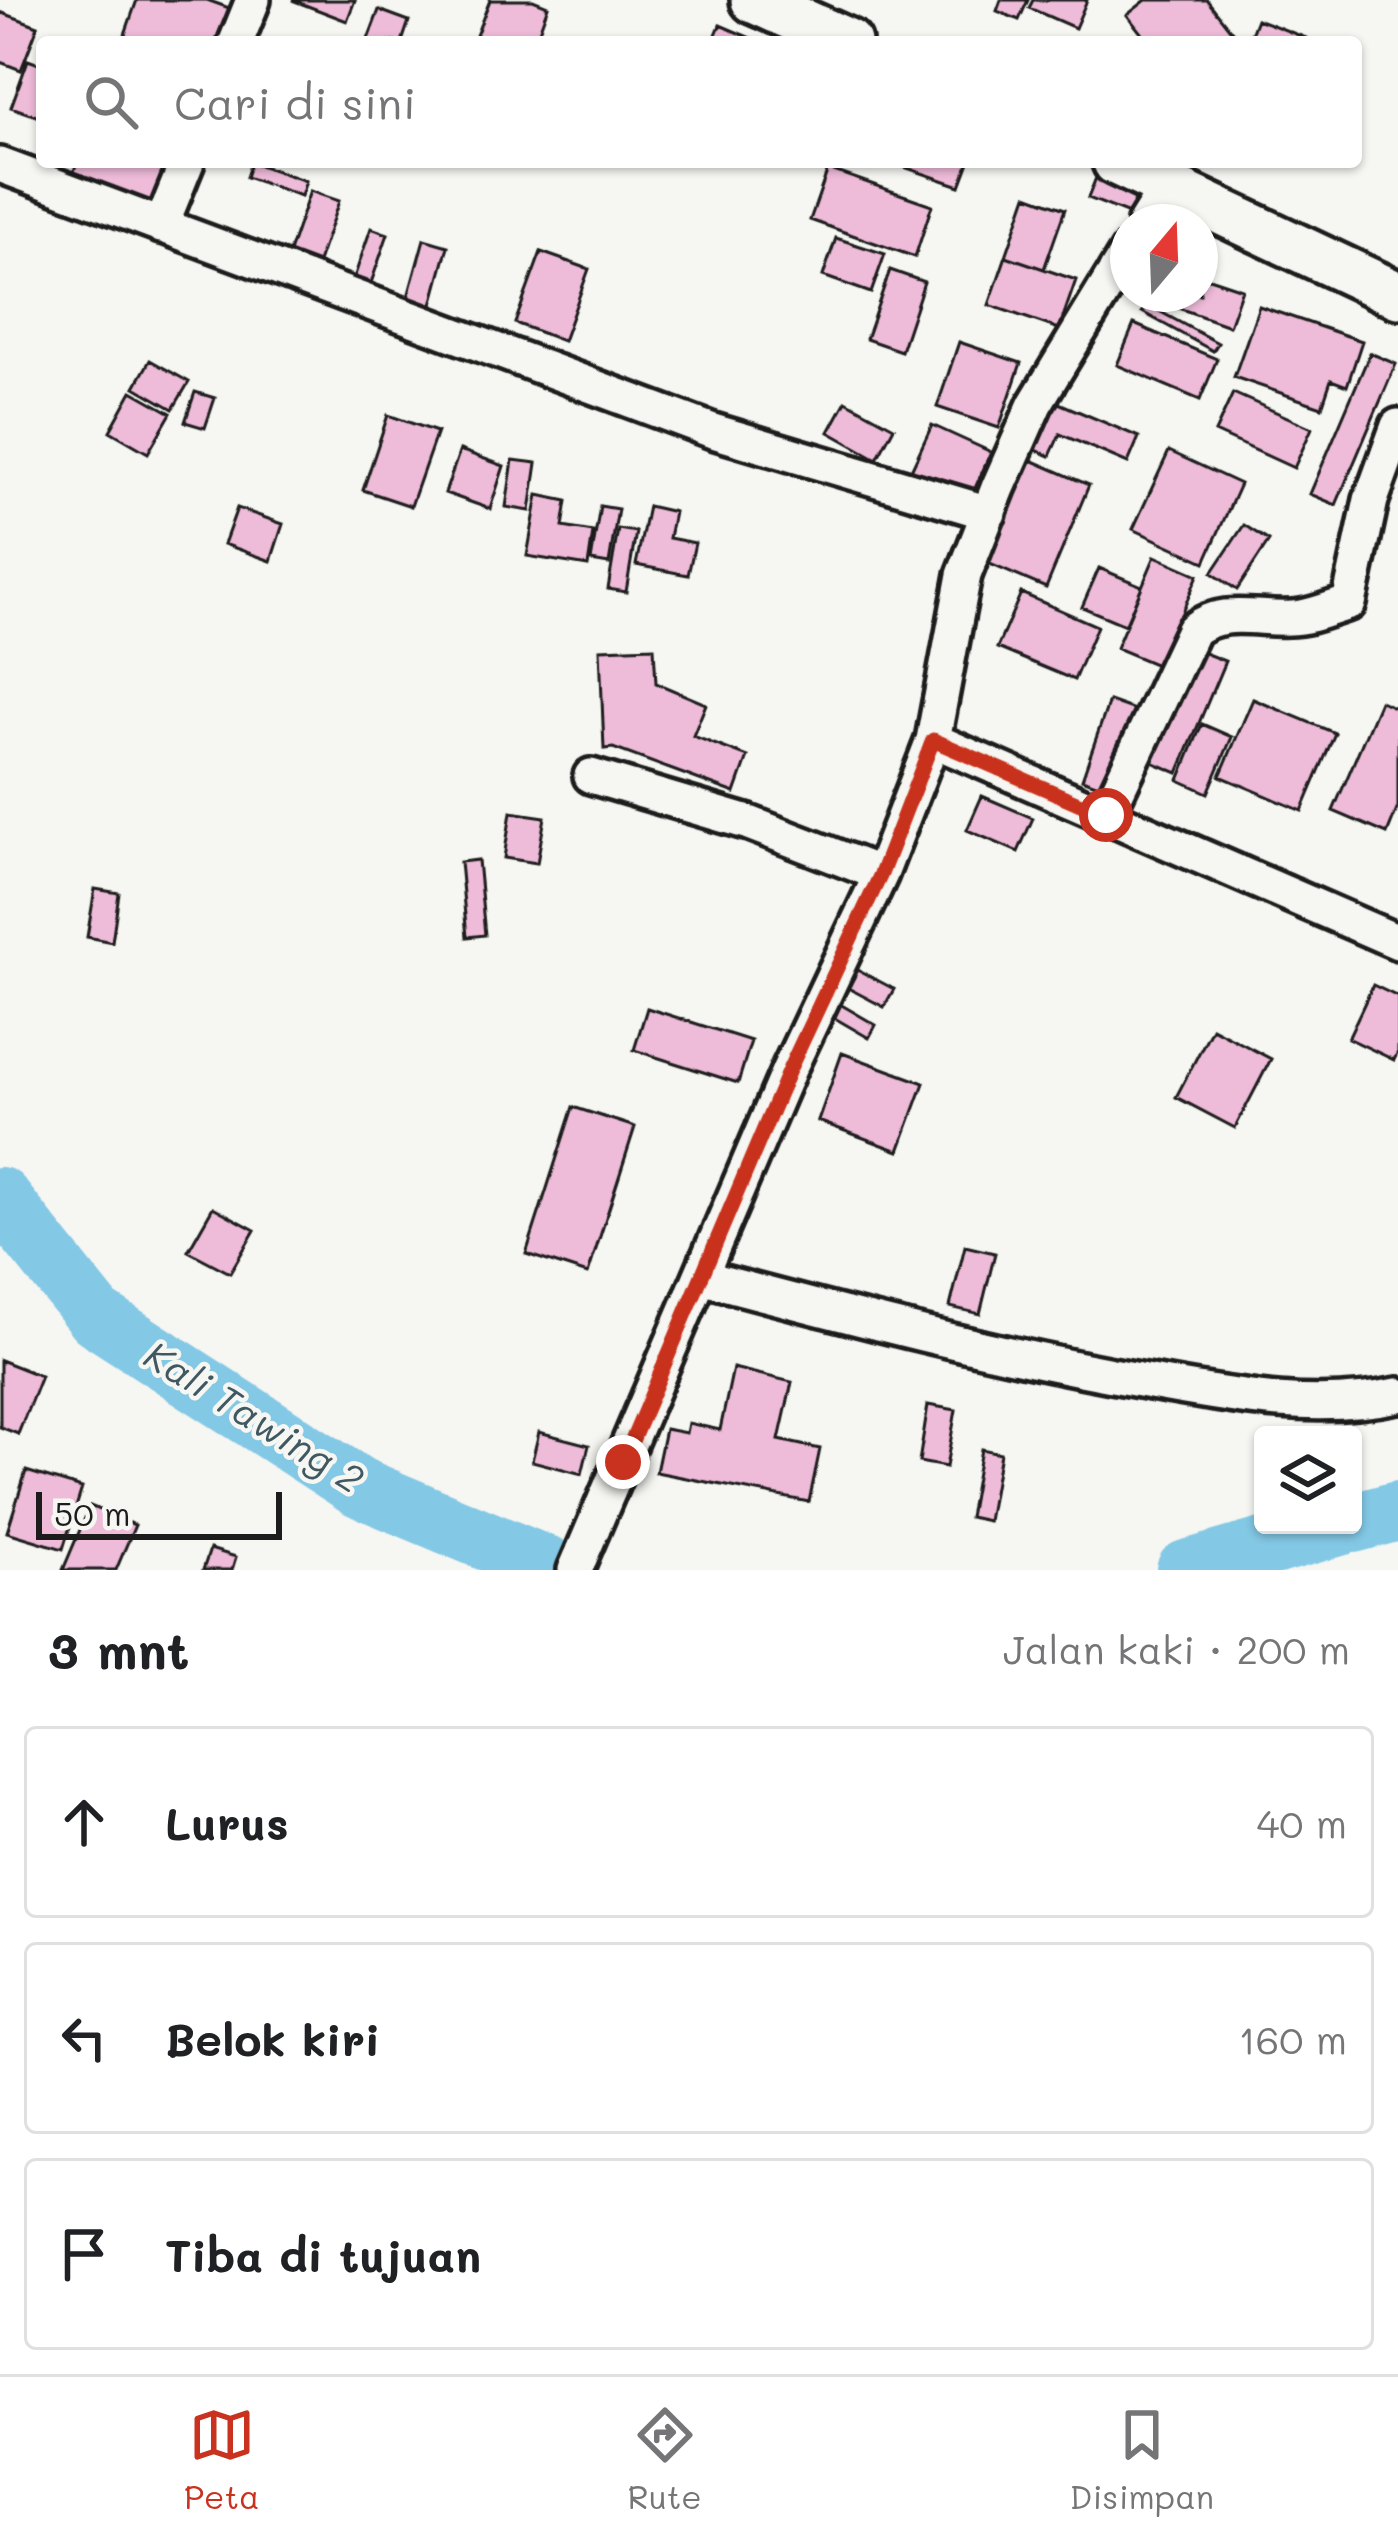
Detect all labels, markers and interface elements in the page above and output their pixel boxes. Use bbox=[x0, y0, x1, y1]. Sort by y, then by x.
search box bbox=[36, 36, 1362, 168]
icon: search bbox=[78, 69, 144, 135]
text: Cari di sini bbox=[174, 73, 416, 131]
north arrow bbox=[1110, 204, 1218, 312]
route start bbox=[1079, 788, 1133, 842]
water label: Kali Tawing 2 bbox=[135, 1328, 374, 1504]
map controls bbox=[1254, 1426, 1362, 1534]
button: layers bbox=[1254, 1426, 1362, 1534]
route end bbox=[596, 1435, 650, 1489]
scale bar bbox=[36, 1486, 282, 1539]
text: 50 m bbox=[54, 1491, 130, 1534]
text: 3 mnt bbox=[48, 1615, 189, 1682]
text: Jalan kaki · 200 m bbox=[1003, 1623, 1350, 1674]
icon: ahead bbox=[51, 1789, 117, 1855]
text: Lurus bbox=[165, 1793, 289, 1851]
text: 40 m bbox=[1256, 1797, 1347, 1848]
icon: left bbox=[51, 2005, 117, 2071]
text: Belok kiri bbox=[165, 2009, 380, 2067]
text: 160 m bbox=[1238, 2013, 1347, 2064]
icon: arrive bbox=[51, 2221, 117, 2287]
text: Tiba di tujuan bbox=[165, 2225, 481, 2283]
tab: Peta bbox=[184, 2402, 260, 2517]
tab: Rute bbox=[628, 2402, 702, 2517]
tab: Disimpan bbox=[1070, 2402, 1214, 2517]

